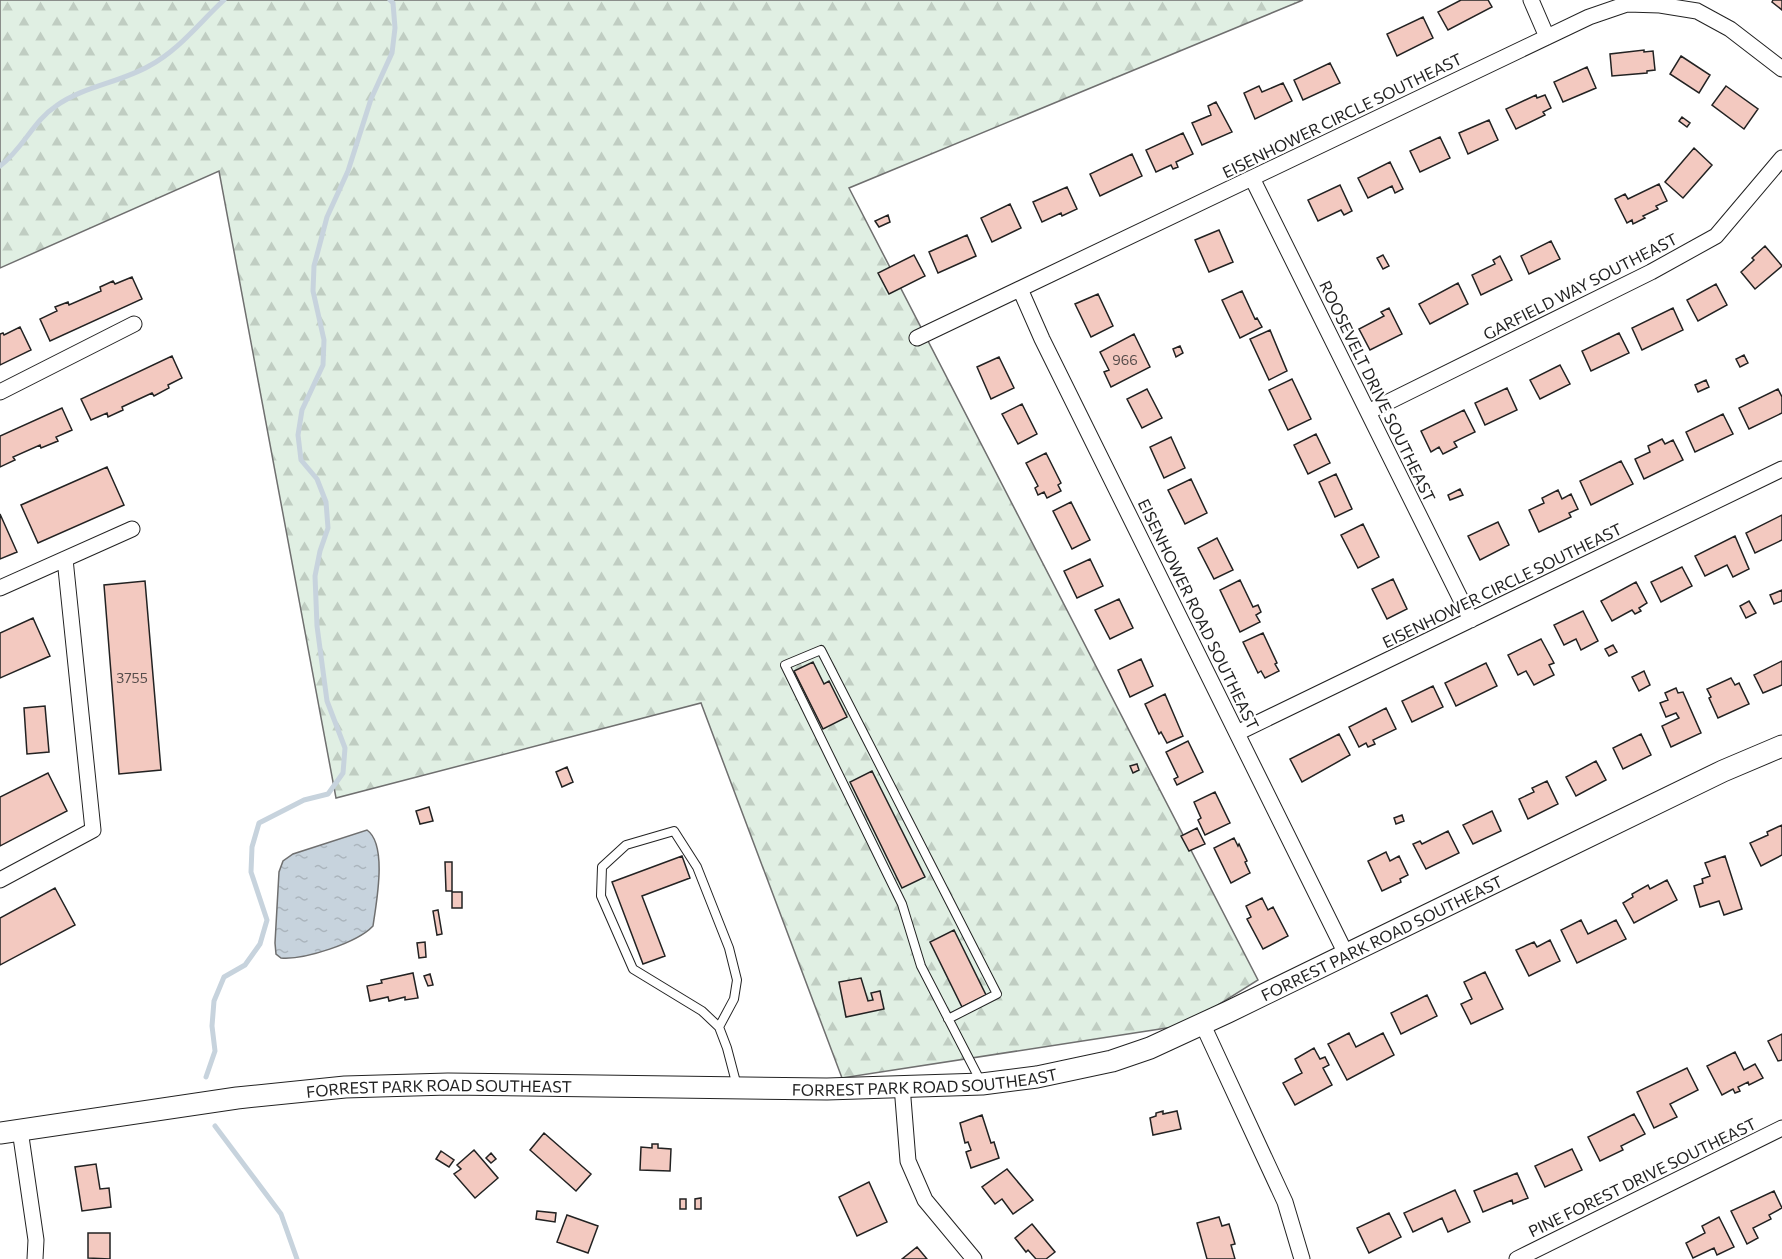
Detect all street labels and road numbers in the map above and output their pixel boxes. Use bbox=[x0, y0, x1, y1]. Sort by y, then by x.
street label: EISENHOWER CIRCLE SOUTHEAST bbox=[1219, 49, 1465, 181]
street label: GARFIELD WAY SOUTHEAST bbox=[1480, 229, 1680, 343]
street label: ROOSEVELT DRIVE SOUTHEAST bbox=[1316, 277, 1440, 505]
street label: EISENHOWER ROAD SOUTHEAST bbox=[1135, 495, 1263, 733]
street label: EISENHOWER CIRCLE SOUTHEAST bbox=[1379, 519, 1625, 651]
street label: FORREST PARK ROAD SOUTHEAST bbox=[1258, 871, 1505, 1004]
street label: FORREST PARK ROAD SOUTHEAST bbox=[792, 1063, 1059, 1099]
street label: FORREST PARK ROAD SOUTHEAST bbox=[305, 1074, 572, 1100]
street label: PINE FOREST DRIVE SOUTHEAST bbox=[1525, 1113, 1759, 1241]

